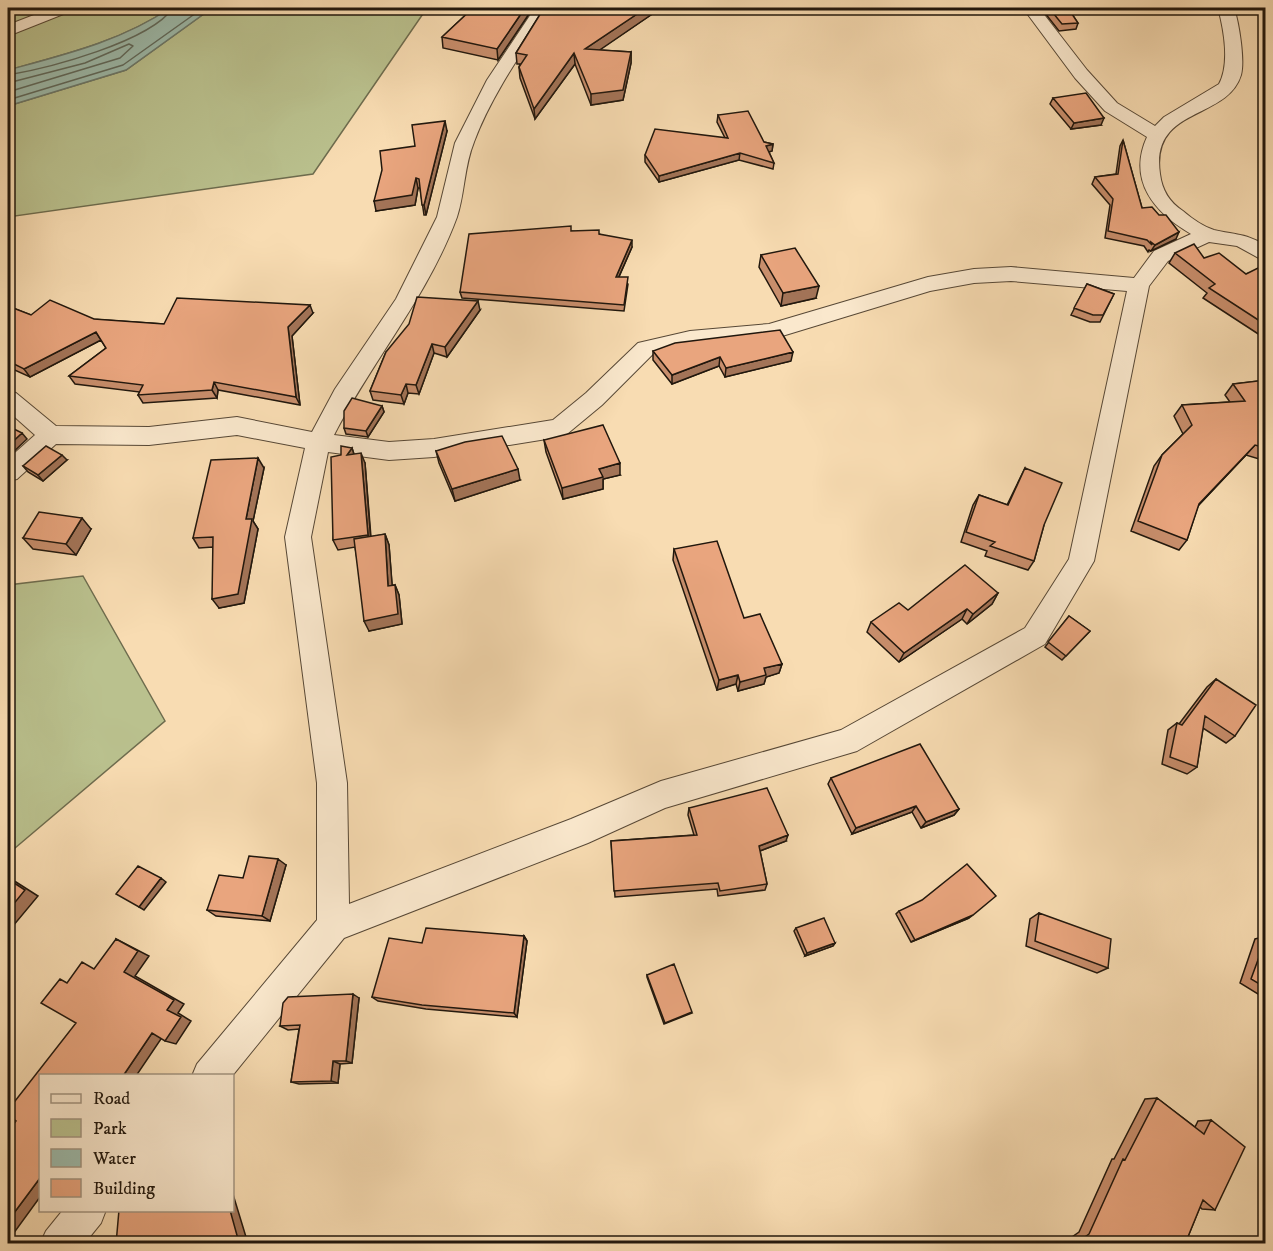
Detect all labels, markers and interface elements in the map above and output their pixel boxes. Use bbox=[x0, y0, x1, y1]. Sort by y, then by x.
legend bbox=[39, 1074, 234, 1212]
text: Road bbox=[93, 1088, 130, 1110]
text: Park bbox=[93, 1118, 127, 1140]
text: Water bbox=[92, 1148, 136, 1170]
text: Building bbox=[93, 1178, 155, 1200]

